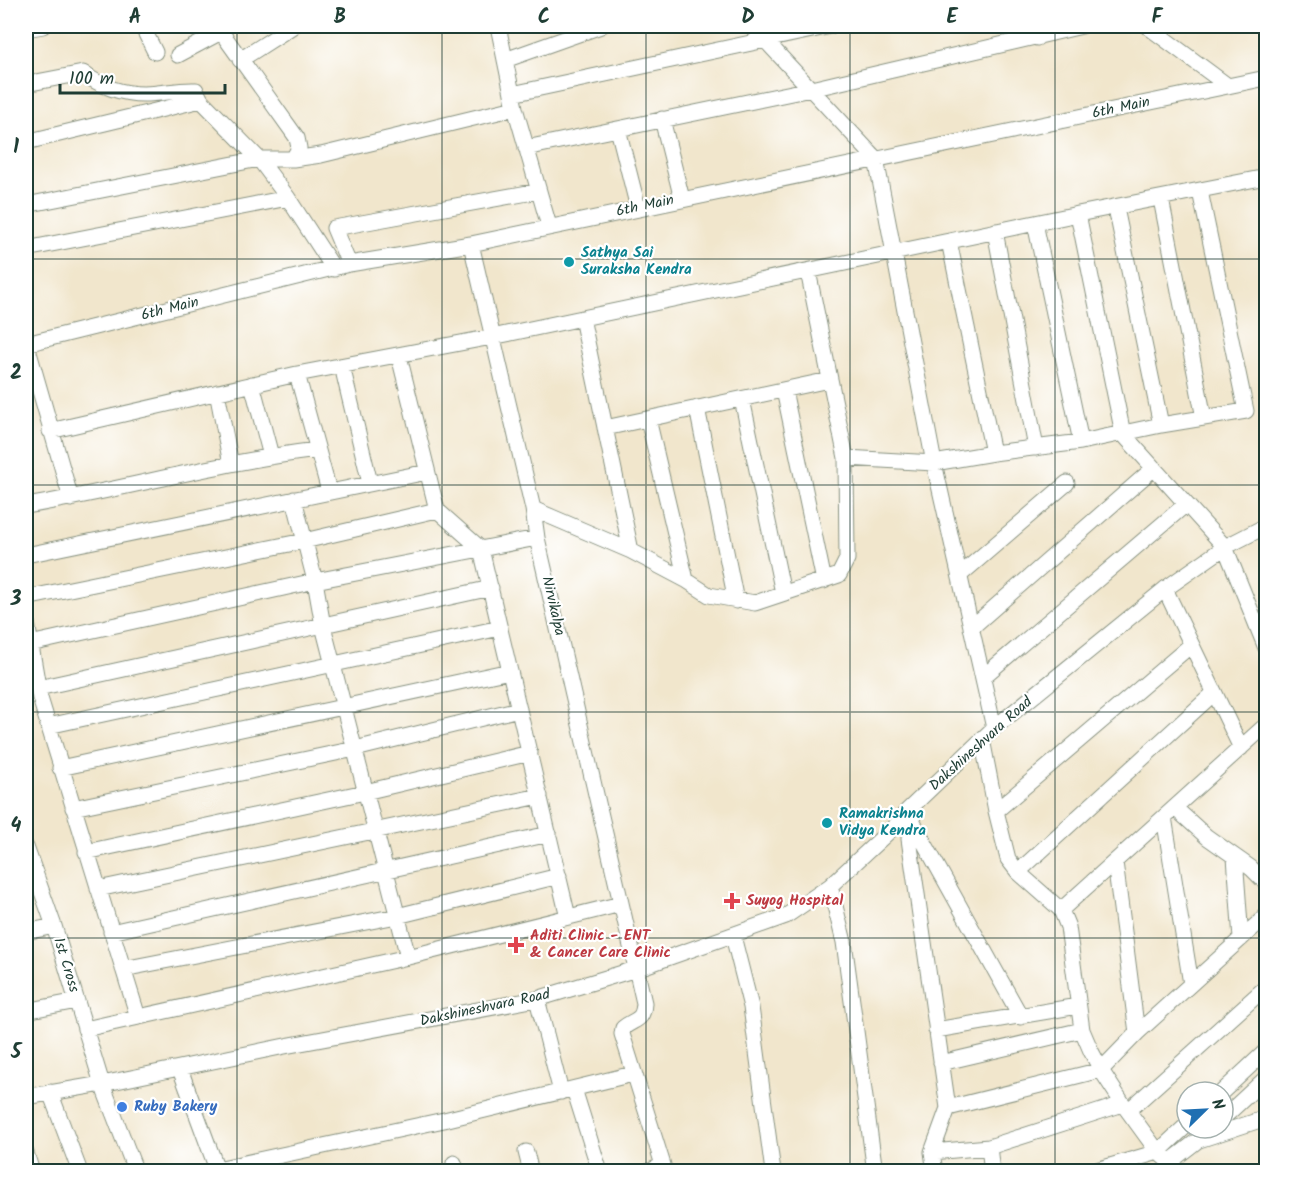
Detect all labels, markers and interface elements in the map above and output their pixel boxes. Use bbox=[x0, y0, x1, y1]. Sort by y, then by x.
text: A bbox=[129, 2, 141, 34]
text: B bbox=[334, 2, 346, 34]
text: C bbox=[538, 2, 550, 34]
text: D bbox=[741, 2, 755, 34]
text: E bbox=[946, 2, 958, 34]
text: F bbox=[1152, 2, 1164, 34]
scale bar bbox=[60, 57, 225, 95]
text: 100 m bbox=[69, 65, 114, 94]
street label: 6th Main bbox=[1090, 90, 1152, 126]
text: 1 bbox=[13, 132, 19, 164]
street label: 6th Main bbox=[614, 188, 676, 224]
place label: Sathya Sai Suraksha Kendra bbox=[581, 241, 692, 282]
marker: Sathya Sai Suraksha Kendra bbox=[562, 255, 576, 269]
street label: 6th Main bbox=[139, 290, 201, 328]
text: 2 bbox=[10, 358, 22, 390]
street label: Nirvikalpa bbox=[534, 574, 572, 638]
text: 3 bbox=[10, 584, 22, 616]
street label: Dakshineshvara Road bbox=[924, 690, 1039, 797]
place label: Ramakrishna Vidya Kendra bbox=[839, 802, 926, 843]
text: 4 bbox=[11, 811, 22, 843]
marker: Ramakrishna Vidya Kendra bbox=[820, 816, 834, 830]
place label: Suyog Hospital bbox=[746, 889, 843, 913]
marker: Suyog Hospital bbox=[723, 892, 741, 910]
place label: Aditi Clinic - ENT & Cancer Care Clinic bbox=[530, 924, 671, 965]
street label: 1st Cross bbox=[46, 934, 86, 996]
marker: Aditi Clinic - ENT & Cancer Care Clinic bbox=[507, 936, 525, 954]
street label: Dakshineshvara Road bbox=[418, 982, 553, 1034]
text: 5 bbox=[10, 1037, 23, 1069]
north arrow bbox=[1175, 1080, 1235, 1140]
place label: Ruby Bakery bbox=[134, 1095, 218, 1119]
text: N bbox=[1204, 1095, 1231, 1114]
marker: Ruby Bakery bbox=[115, 1100, 129, 1114]

